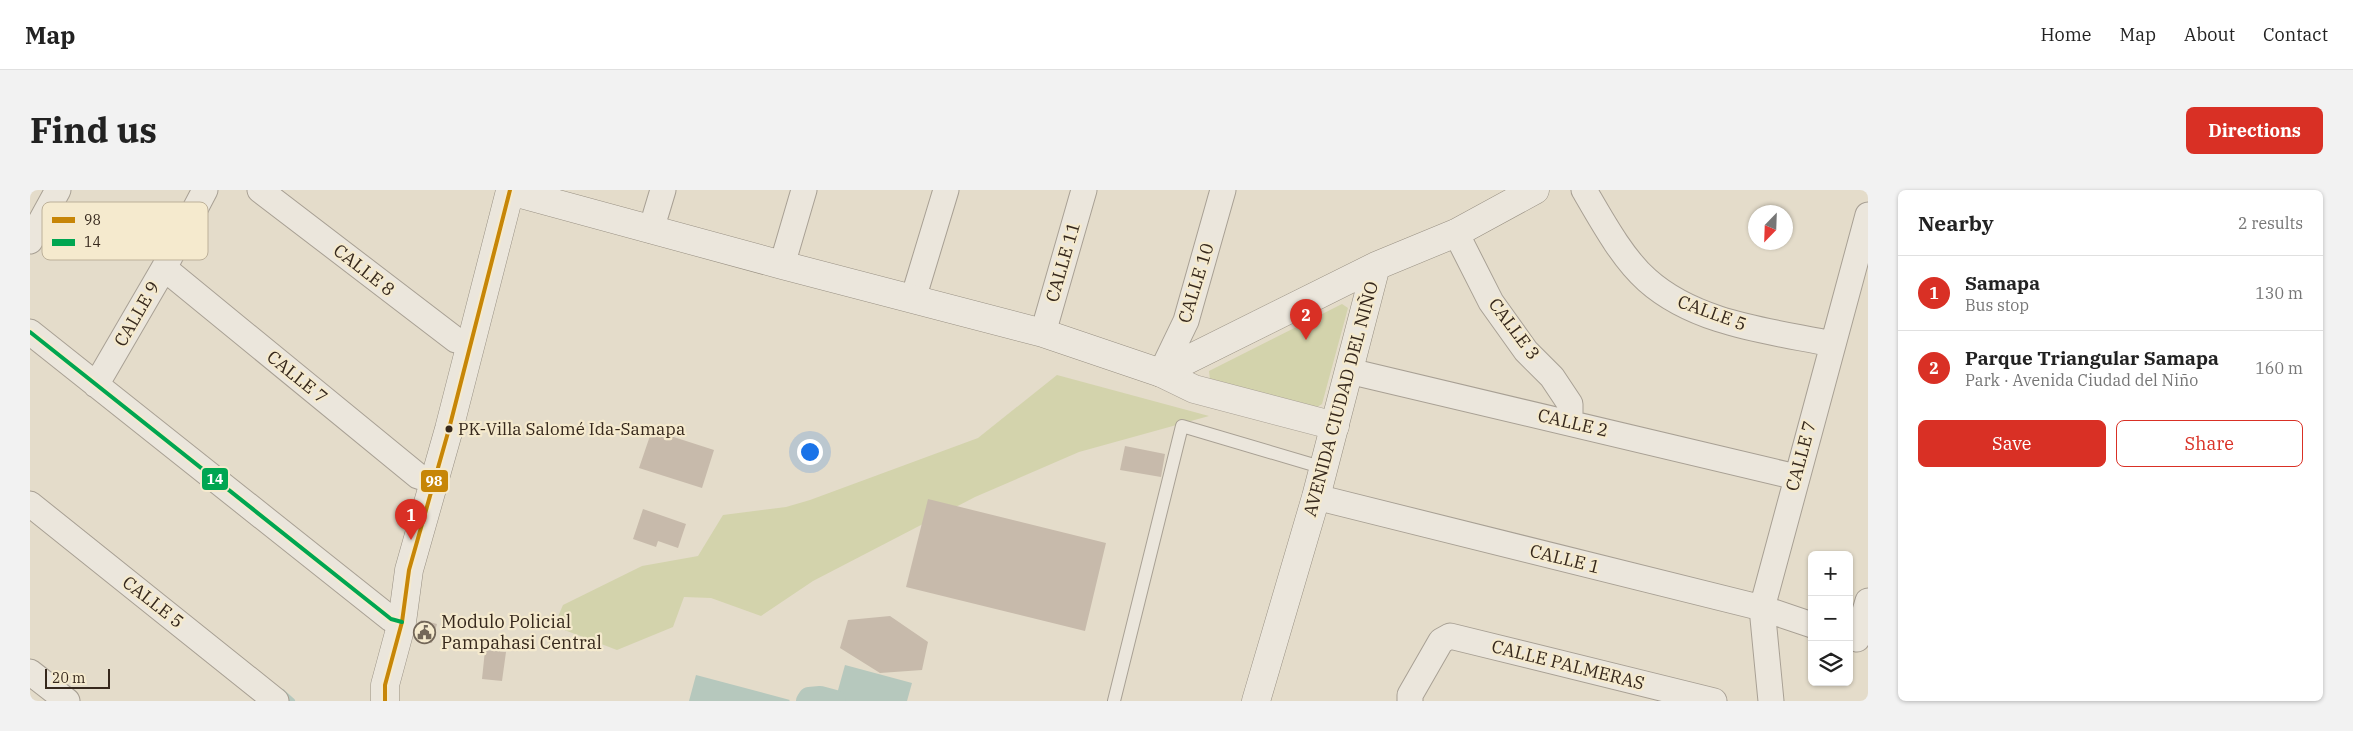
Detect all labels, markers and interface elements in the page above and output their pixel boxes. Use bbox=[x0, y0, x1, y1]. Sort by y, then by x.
text: Map bbox=[25, 19, 75, 51]
text: Home bbox=[2040, 23, 2092, 46]
text: Map bbox=[2120, 23, 2156, 46]
text: About bbox=[2184, 23, 2235, 46]
text: Contact bbox=[2263, 23, 2328, 46]
text: Find us bbox=[30, 107, 157, 153]
button: Directions bbox=[2186, 107, 2323, 154]
legend bbox=[42, 202, 208, 260]
north arrow bbox=[1748, 205, 1793, 250]
text: Nearby bbox=[1918, 209, 1994, 237]
text: 98 bbox=[84, 211, 101, 229]
text: 2 results bbox=[2238, 213, 2303, 233]
street label: CALLE 11 bbox=[1040, 219, 1085, 305]
text: 14 bbox=[84, 233, 101, 251]
street label: CALLE 8 bbox=[329, 238, 400, 301]
street label: CALLE 10 bbox=[1172, 240, 1219, 326]
text: Samapa bbox=[1965, 271, 2040, 295]
street label: CALLE 9 bbox=[109, 277, 164, 351]
street label: AVENIDA CIUDAD DEL NIÑO bbox=[1298, 279, 1383, 519]
text: 1 bbox=[1929, 283, 1939, 303]
text: 130 m bbox=[2255, 283, 2303, 303]
street label: CALLE 5 bbox=[1675, 289, 1750, 336]
street label: CALLE 3 bbox=[1484, 293, 1545, 364]
text: Bus stop bbox=[1965, 295, 2029, 315]
pin: 2 bbox=[1290, 299, 1322, 340]
street label: CALLE 7 bbox=[262, 345, 332, 408]
text: Parque Triangular Samapa bbox=[1965, 346, 2219, 370]
text: 2 bbox=[1929, 358, 1939, 378]
text: 160 m bbox=[2255, 358, 2303, 378]
text: Park · Avenida Ciudad del Niño bbox=[1965, 370, 2198, 390]
street label: CALLE 2 bbox=[1536, 403, 1611, 442]
place label: PK-Villa Salomé Ida-Samapa bbox=[458, 418, 685, 440]
street label: CALLE 7 bbox=[1780, 418, 1821, 493]
button: Save bbox=[1918, 420, 2106, 467]
button: Share bbox=[2116, 420, 2303, 467]
marker: PK-Villa Salomé Ida-Samapa bbox=[444, 424, 454, 434]
your location bbox=[797, 439, 823, 465]
line badge: 14 bbox=[201, 467, 229, 491]
line badge: 98 bbox=[420, 469, 449, 493]
text: 14 bbox=[207, 470, 223, 488]
text: 98 bbox=[426, 472, 442, 490]
pin: 1 bbox=[395, 499, 427, 540]
street label: CALLE 1 bbox=[1528, 539, 1603, 578]
map controls bbox=[1808, 551, 1853, 686]
button: + bbox=[1808, 551, 1853, 596]
street label: CALLE 5 bbox=[118, 570, 189, 633]
button: − bbox=[1808, 596, 1853, 641]
place label: Modulo Policial Pampahasi Central bbox=[441, 610, 602, 654]
public building icon: Modulo Policial Pampahasi Central bbox=[413, 620, 437, 644]
street label: CALLE PALMERAS bbox=[1489, 634, 1647, 695]
button: layers bbox=[1808, 641, 1853, 686]
scale bar bbox=[45, 666, 110, 689]
text: 20 m bbox=[52, 669, 85, 687]

